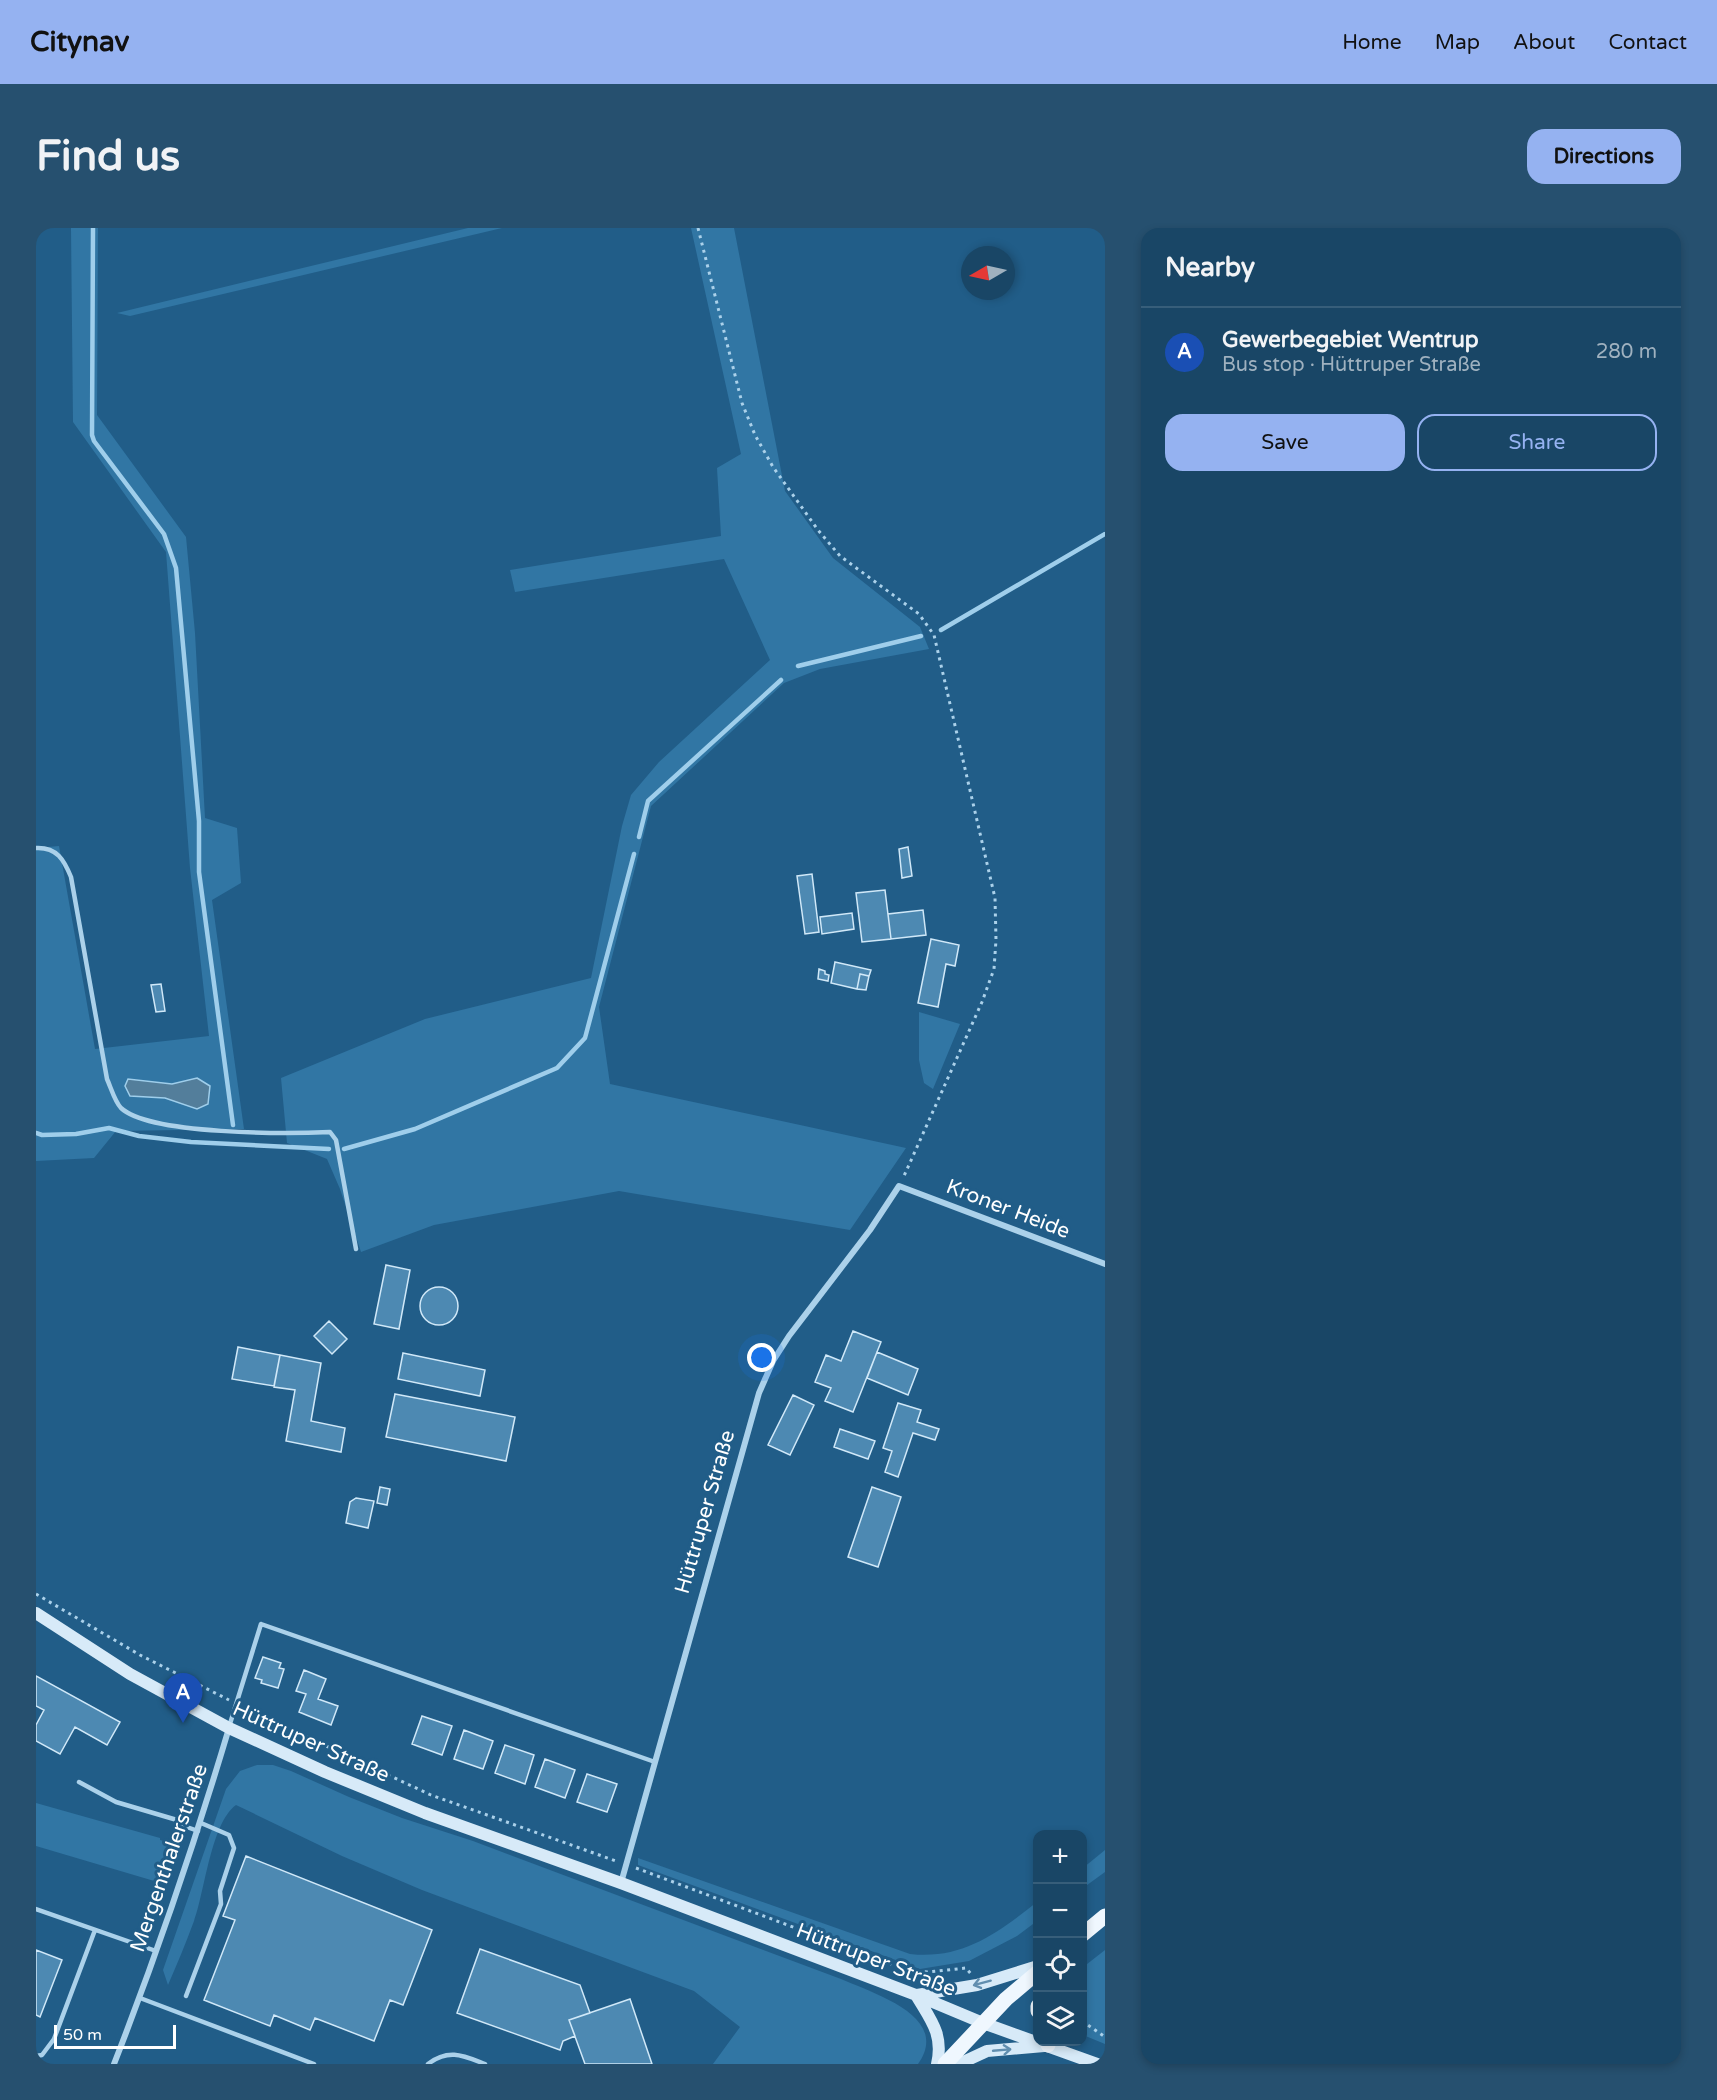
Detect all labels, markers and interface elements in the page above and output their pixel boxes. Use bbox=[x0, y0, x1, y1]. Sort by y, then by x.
text: Citynav bbox=[30, 25, 129, 59]
text: Home bbox=[1342, 30, 1402, 55]
text: Map bbox=[1435, 30, 1480, 55]
text: About bbox=[1513, 30, 1575, 55]
text: Contact bbox=[1608, 30, 1687, 55]
button: Directions bbox=[1527, 129, 1681, 184]
text: Find us bbox=[36, 131, 180, 182]
north arrow bbox=[961, 246, 1015, 300]
text: Nearby bbox=[1165, 252, 1255, 283]
text: Gewerbegebiet Wentrup bbox=[1222, 327, 1479, 353]
text: A bbox=[1177, 340, 1192, 364]
text: 280 m bbox=[1596, 340, 1657, 364]
text: Bus stop · Hüttruper Straße bbox=[1222, 353, 1481, 377]
button: Save bbox=[1165, 414, 1405, 471]
button: Share bbox=[1417, 414, 1657, 471]
street label: Kroner Heide bbox=[943, 1174, 1074, 1244]
your location bbox=[747, 1343, 776, 1372]
street label: Hüttruper Straße bbox=[670, 1427, 740, 1597]
pin: A bbox=[164, 1674, 202, 1723]
street label: Hüttruper Straße bbox=[229, 1696, 393, 1788]
street label: Mergenthalerstraße bbox=[125, 1760, 213, 1955]
map controls bbox=[1033, 1830, 1087, 2046]
button: + bbox=[1033, 1830, 1087, 1884]
button: − bbox=[1033, 1884, 1087, 1938]
street label: Hüttruper Straße bbox=[793, 1918, 959, 2002]
button: locate bbox=[1033, 1938, 1087, 1992]
one-way arrow bbox=[973, 1978, 992, 1990]
button: layers bbox=[1033, 1992, 1087, 2046]
scale bar bbox=[54, 2022, 176, 2050]
text: 50 m bbox=[63, 2025, 102, 2045]
one-way arrow bbox=[992, 2044, 1012, 2055]

